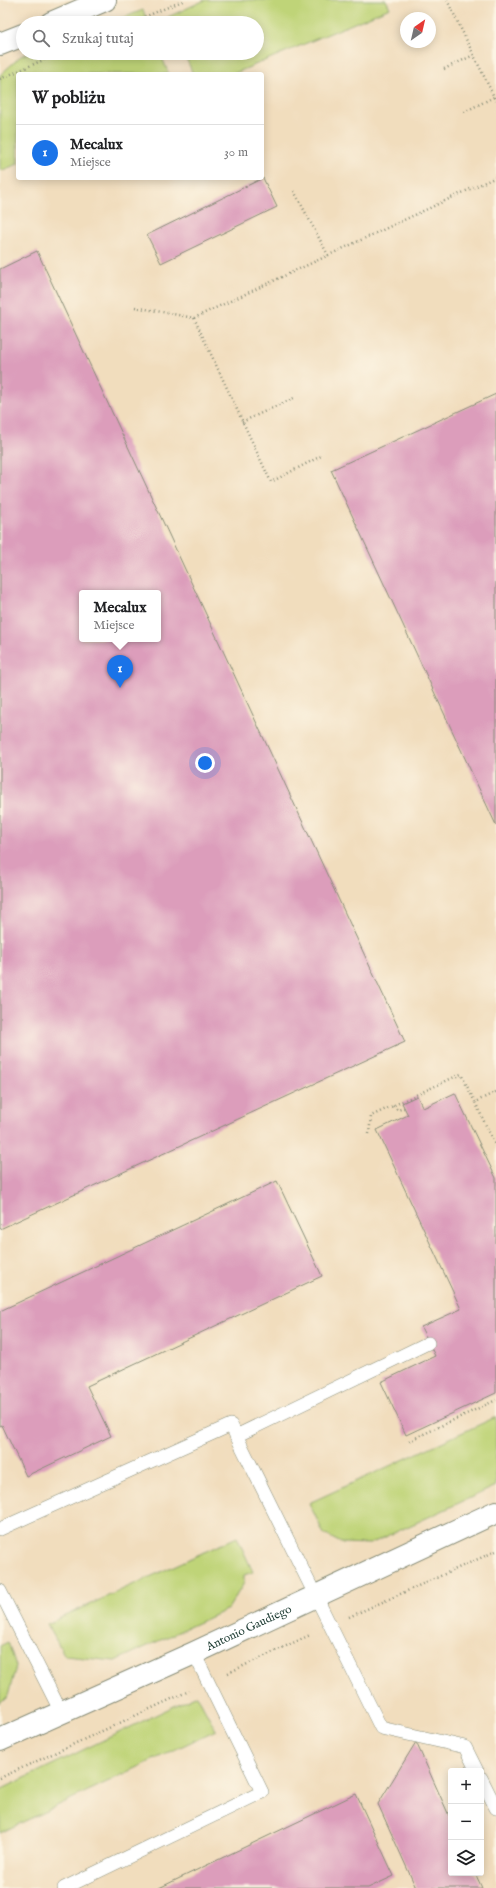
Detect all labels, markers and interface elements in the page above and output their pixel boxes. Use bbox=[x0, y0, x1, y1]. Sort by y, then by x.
north arrow bbox=[400, 12, 436, 48]
search box bbox=[16, 16, 264, 60]
icon: search bbox=[30, 27, 52, 49]
text: Szukaj tutaj bbox=[62, 29, 134, 48]
text: W pobliżu bbox=[32, 88, 105, 109]
text: Mecalux bbox=[70, 135, 123, 154]
text: 1 bbox=[43, 144, 47, 161]
text: 30 m bbox=[224, 144, 248, 161]
text: Miejsce bbox=[70, 154, 111, 171]
popup bbox=[79, 590, 161, 642]
text: Mecalux bbox=[94, 598, 146, 617]
text: Miejsce bbox=[94, 617, 134, 634]
pin: 1 bbox=[107, 655, 133, 688]
your location bbox=[195, 753, 215, 773]
street label: Antonio Gaudiego bbox=[203, 1601, 295, 1655]
map controls bbox=[448, 1768, 484, 1876]
button: + bbox=[448, 1768, 484, 1804]
button: − bbox=[448, 1804, 484, 1840]
button: layers bbox=[448, 1840, 484, 1876]

